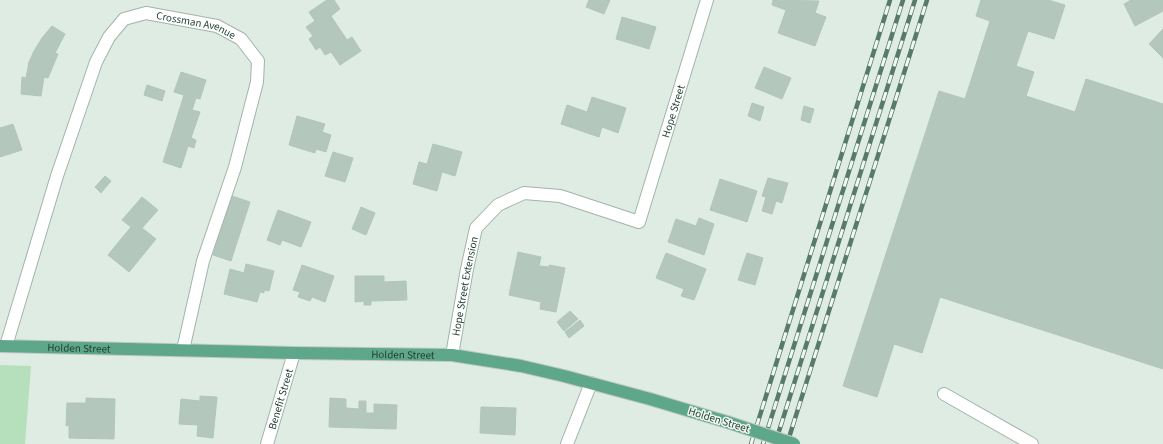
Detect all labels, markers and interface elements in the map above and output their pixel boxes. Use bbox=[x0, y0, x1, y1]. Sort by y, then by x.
street label: Crossman Avenue bbox=[155, 8, 239, 43]
street label: Hope Street bbox=[658, 83, 688, 139]
street label: Hope Street Extension bbox=[448, 235, 481, 337]
street label: Holden Street bbox=[47, 340, 111, 356]
street label: Holden Street bbox=[371, 346, 435, 362]
street label: Benefit Street bbox=[264, 366, 297, 431]
street label: Holden Street bbox=[687, 404, 752, 437]

